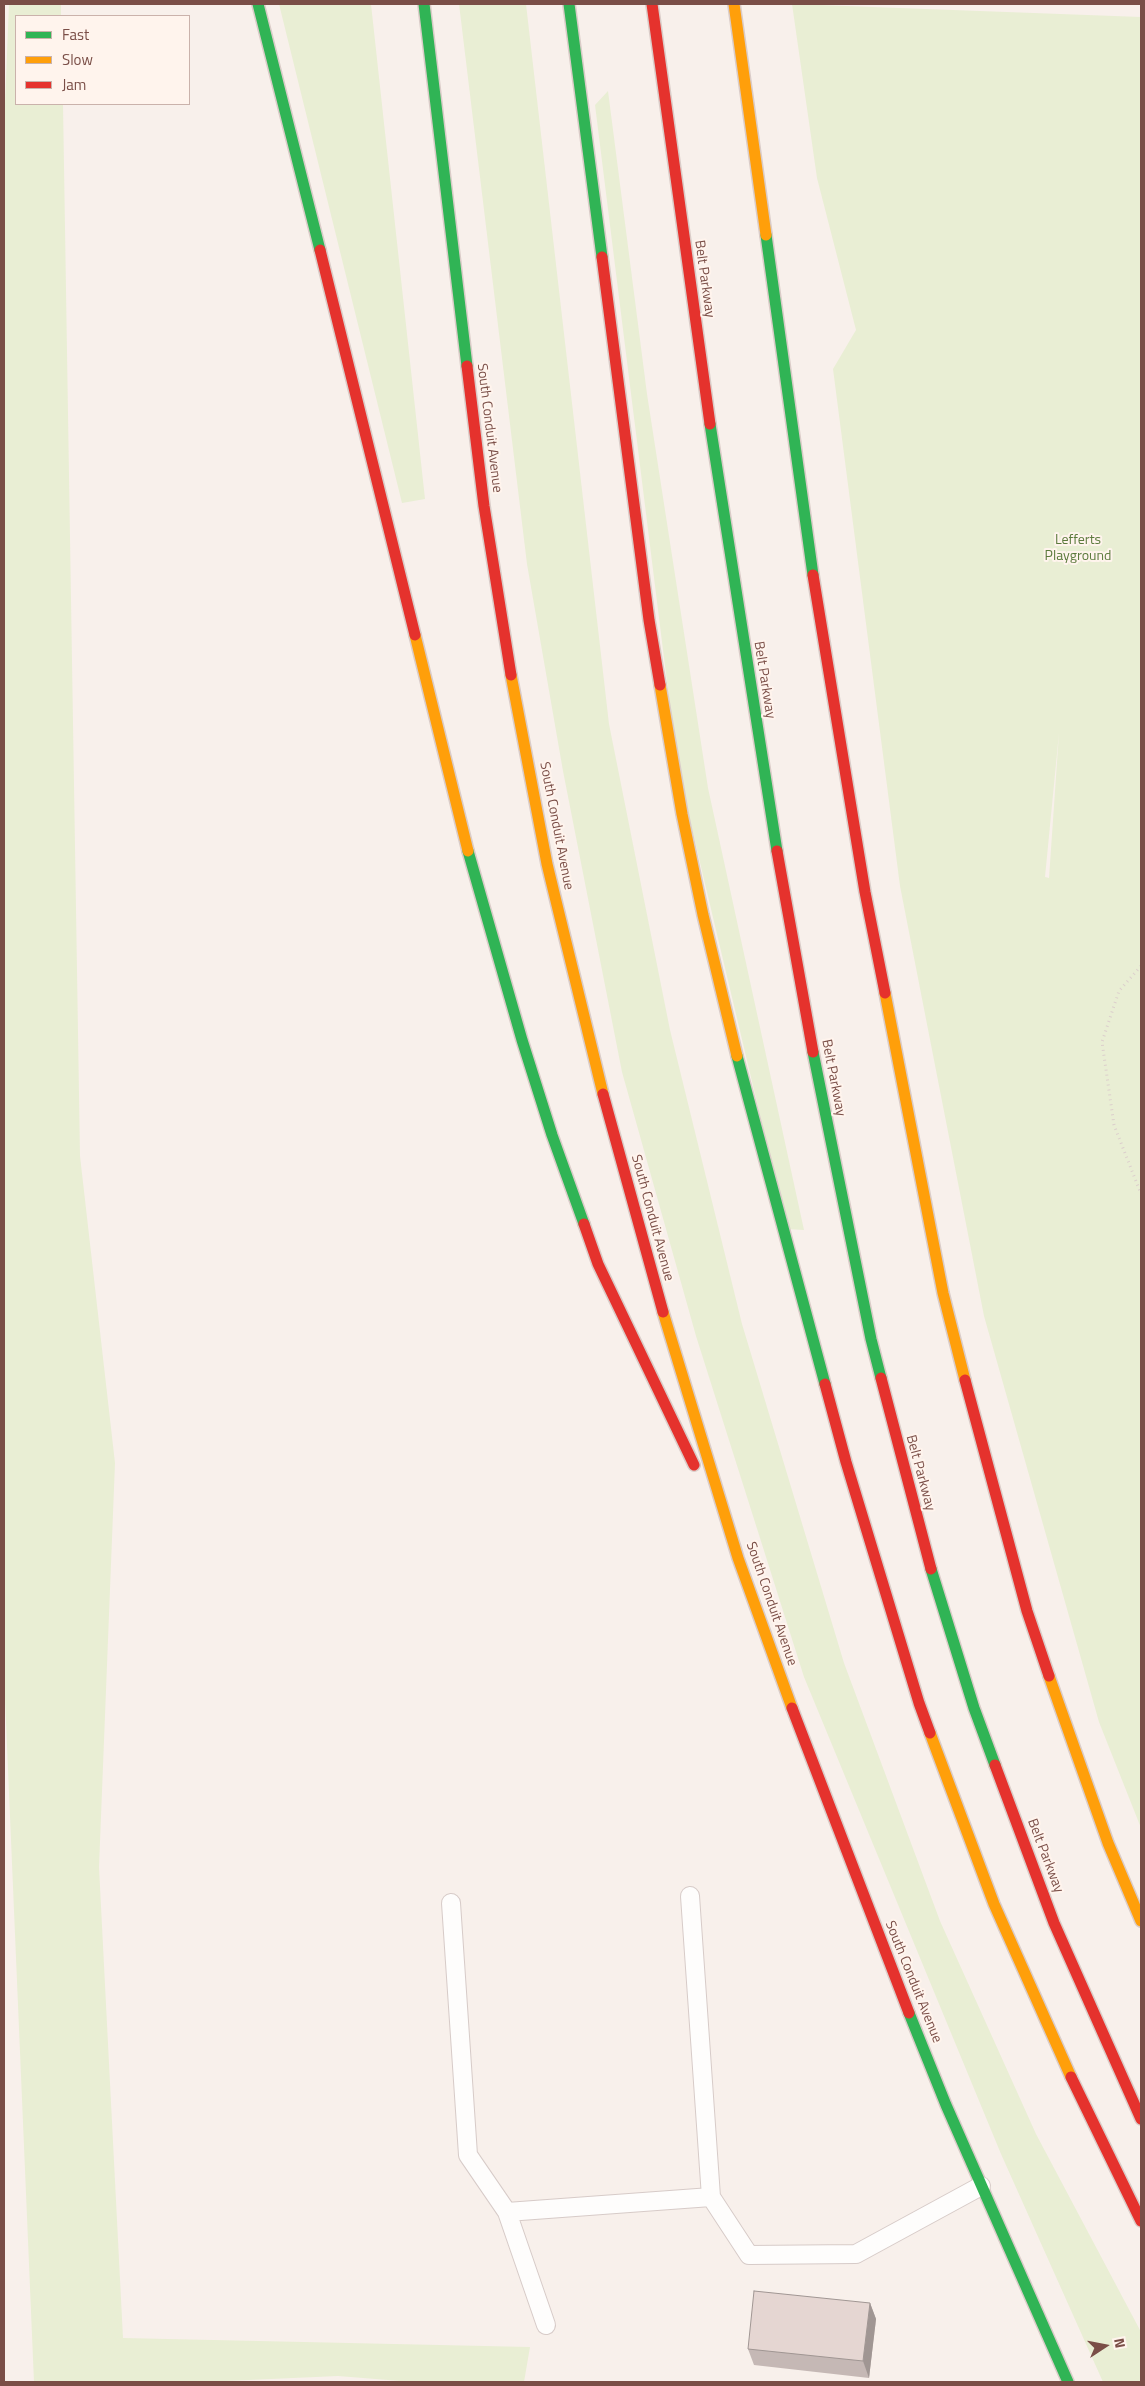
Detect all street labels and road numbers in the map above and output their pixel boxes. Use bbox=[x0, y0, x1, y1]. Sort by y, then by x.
street label: Belt Parkway bbox=[690, 239, 718, 319]
street label: South Conduit Avenue bbox=[473, 362, 505, 494]
street label: Belt Parkway bbox=[750, 640, 778, 720]
street label: South Conduit Avenue bbox=[535, 761, 577, 891]
street label: Belt Parkway bbox=[817, 1038, 849, 1118]
street label: South Conduit Avenue bbox=[627, 1153, 677, 1283]
street label: Belt Parkway bbox=[902, 1433, 938, 1513]
street label: South Conduit Avenue bbox=[742, 1540, 800, 1668]
street label: Belt Parkway bbox=[1023, 1817, 1067, 1895]
street label: South Conduit Avenue bbox=[881, 1919, 945, 2045]

